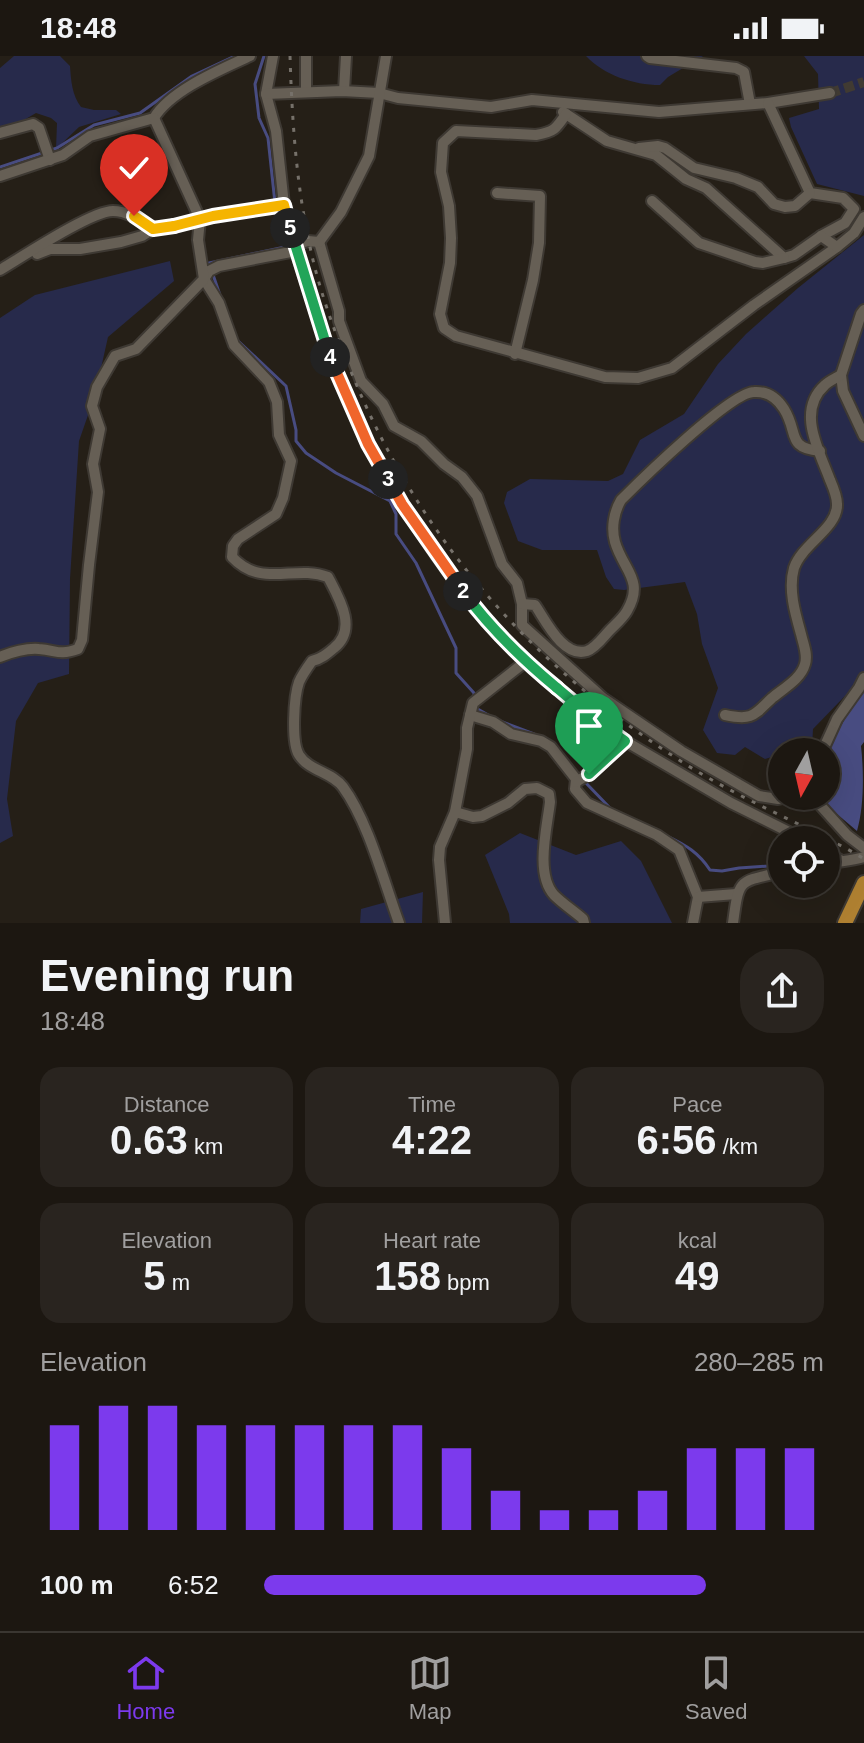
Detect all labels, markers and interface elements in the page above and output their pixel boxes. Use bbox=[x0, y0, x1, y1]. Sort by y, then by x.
text: 18:48 bbox=[40, 11, 117, 44]
pin bbox=[100, 134, 168, 216]
icon: check bbox=[112, 146, 156, 190]
pin: 5 bbox=[270, 208, 310, 248]
text: 5 bbox=[284, 215, 296, 240]
pin: 4 bbox=[310, 337, 350, 377]
text: 4 bbox=[324, 344, 336, 369]
pin: 3 bbox=[368, 459, 408, 499]
text: 3 bbox=[382, 466, 394, 491]
pin: 2 bbox=[443, 571, 483, 611]
text: 2 bbox=[457, 578, 469, 603]
pin bbox=[555, 692, 623, 774]
icon: arrive bbox=[567, 704, 611, 748]
north arrow bbox=[768, 738, 840, 810]
map controls bbox=[768, 738, 840, 898]
button: locate bbox=[768, 826, 840, 898]
button: share bbox=[740, 949, 824, 1033]
text: Evening run bbox=[40, 951, 294, 1000]
text: 18:48 bbox=[40, 1006, 105, 1036]
text: Distance bbox=[124, 1092, 209, 1117]
text: Time bbox=[408, 1092, 456, 1117]
text: Pace bbox=[672, 1092, 722, 1117]
text: 0.63 bbox=[110, 1118, 188, 1162]
text: 4:22 bbox=[392, 1118, 472, 1162]
text: 6:56 bbox=[637, 1118, 717, 1162]
text: km bbox=[188, 1134, 223, 1159]
text: /km bbox=[717, 1134, 758, 1159]
text: Elevation bbox=[121, 1228, 212, 1253]
text: Heart rate bbox=[383, 1228, 481, 1253]
text: kcal bbox=[678, 1228, 717, 1253]
text: 5 bbox=[143, 1254, 166, 1298]
text: 158 bbox=[374, 1254, 441, 1298]
text: 49 bbox=[675, 1254, 720, 1298]
text: m bbox=[166, 1270, 190, 1295]
text: bpm bbox=[441, 1270, 490, 1295]
text: Elevation bbox=[40, 1347, 147, 1377]
text: 280–285 m bbox=[694, 1347, 824, 1377]
text: 100 m bbox=[40, 1570, 114, 1600]
text: 6:52 bbox=[168, 1570, 219, 1600]
tab: Home bbox=[116, 1651, 175, 1725]
tab: Map bbox=[408, 1651, 452, 1725]
tab: Saved bbox=[685, 1651, 748, 1725]

